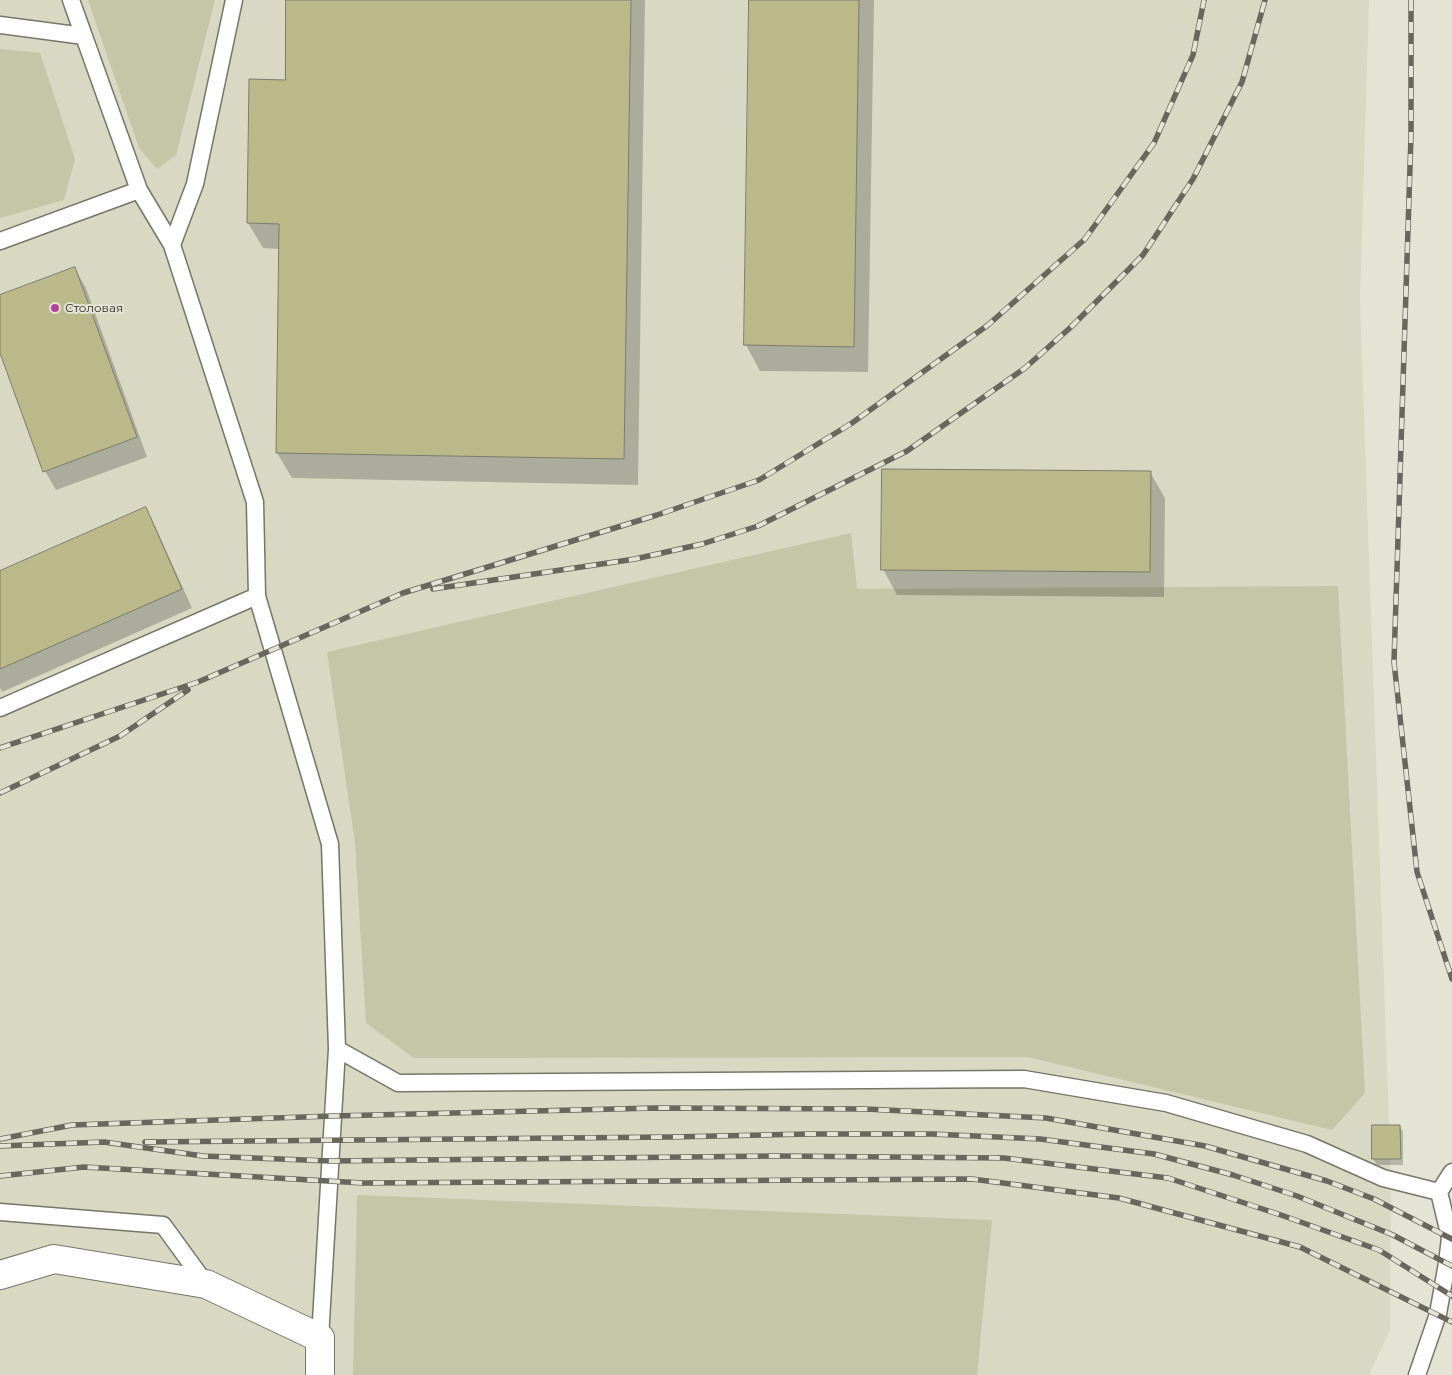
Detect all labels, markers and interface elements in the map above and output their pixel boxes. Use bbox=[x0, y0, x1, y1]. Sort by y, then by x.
place label: Столовая bbox=[65, 301, 123, 315]
marker: Столовая bbox=[49, 302, 61, 314]

